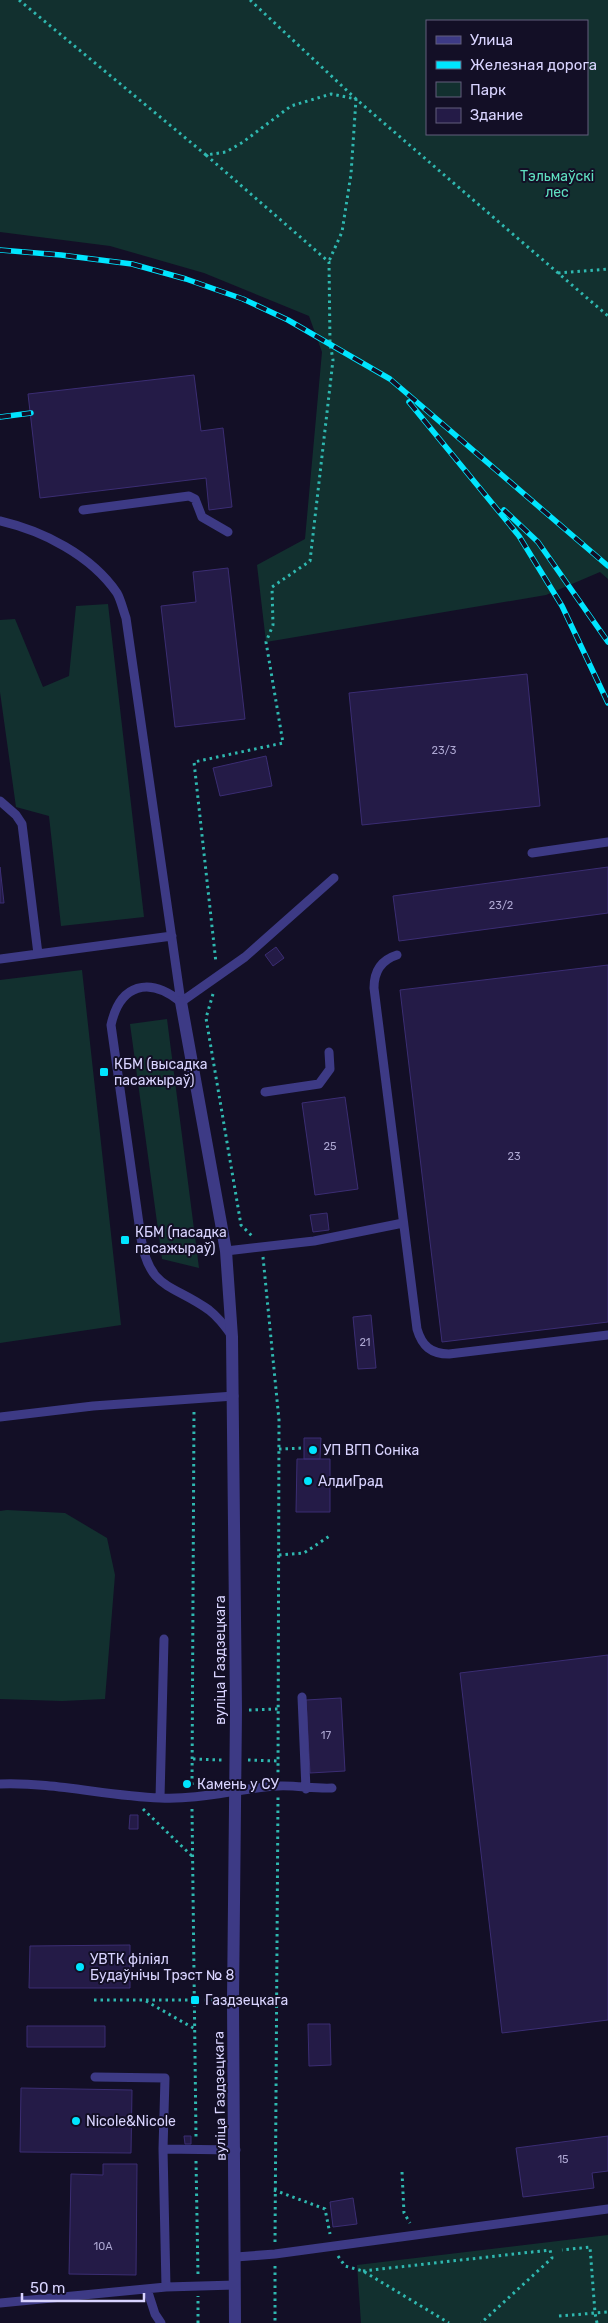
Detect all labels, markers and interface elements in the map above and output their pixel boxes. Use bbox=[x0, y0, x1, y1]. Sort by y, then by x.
legend bbox=[426, 20, 588, 135]
text: Улица bbox=[470, 31, 513, 49]
text: Железная дорога bbox=[470, 56, 597, 74]
text: Парк bbox=[470, 81, 506, 99]
text: Здание bbox=[470, 106, 523, 124]
park label: Тэльмаўскі лес bbox=[520, 168, 594, 201]
house number: 23/3 bbox=[432, 744, 457, 757]
house number: 23/2 bbox=[489, 899, 513, 912]
place label: КБМ (высадка пасажыраў) bbox=[114, 1056, 208, 1089]
marker: КБМ (высадка пасажыраў) bbox=[98, 1066, 110, 1078]
house number: 25 bbox=[324, 1140, 337, 1153]
house number: 23 bbox=[507, 1150, 521, 1163]
place label: КБМ (пасадка пасажыраў) bbox=[135, 1224, 227, 1257]
marker: КБМ (пасадка пасажыраў) bbox=[119, 1234, 131, 1246]
house number: 21 bbox=[359, 1336, 371, 1349]
place label: УП ВГП Соніка bbox=[323, 1442, 419, 1459]
marker: УП ВГП Соніка bbox=[307, 1444, 319, 1456]
place label: АлдиГрад bbox=[318, 1473, 383, 1490]
marker: АлдиГрад bbox=[302, 1475, 314, 1487]
street label: вуліца Газдзецкага bbox=[212, 1595, 229, 1725]
house number: 17 bbox=[321, 1729, 332, 1742]
place label: Камень у СУ bbox=[197, 1776, 279, 1793]
marker: Камень у СУ bbox=[181, 1778, 193, 1790]
place label: УВТК філіял Будаўнічы Трэст № 8 bbox=[90, 1951, 235, 1984]
marker: УВТК філіял Будаўнічы Трэст № 8 bbox=[74, 1961, 86, 1973]
place label: Газдзецкага bbox=[205, 1992, 288, 2009]
marker: Газдзецкага bbox=[189, 1994, 201, 2006]
street label: вуліца Газдзецкага bbox=[210, 2031, 230, 2161]
place label: Nicole&Nicole bbox=[86, 2113, 176, 2130]
marker: Nicole&Nicole bbox=[70, 2115, 82, 2127]
house number: 15 bbox=[557, 2153, 569, 2166]
house number: 10А bbox=[93, 2240, 113, 2253]
scale bar bbox=[22, 2270, 145, 2302]
text: 50 m bbox=[30, 2279, 65, 2297]

